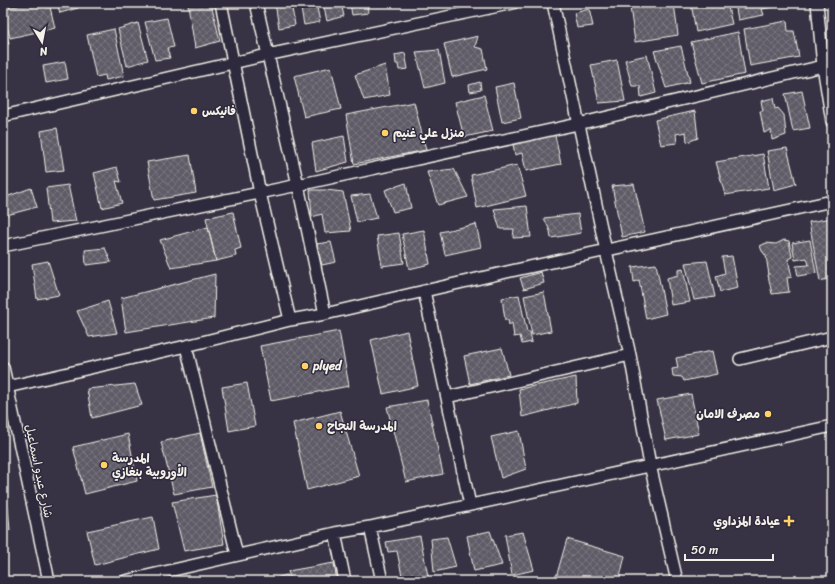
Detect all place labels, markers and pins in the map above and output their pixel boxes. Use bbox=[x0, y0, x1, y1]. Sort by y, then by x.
place label: فانيكس bbox=[202, 100, 236, 122]
marker: فانيكس bbox=[189, 106, 199, 116]
place label: منزل علي غنيم bbox=[393, 122, 464, 144]
marker: منزل علي غنيم bbox=[380, 128, 390, 138]
place label: plyed bbox=[312, 355, 343, 377]
marker: plyed bbox=[300, 361, 310, 371]
place label: مصرف الامان bbox=[696, 403, 760, 425]
marker: مصرف الامان bbox=[763, 409, 773, 419]
place label: المدرسة النجاح bbox=[327, 415, 397, 437]
marker: المدرسة النجاح bbox=[314, 421, 324, 431]
place label: المدرسة الأوروبية بنغازي bbox=[112, 447, 187, 483]
marker: المدرسة الأوروبية بنغازي bbox=[99, 460, 109, 470]
place label: عيادة المزداوي bbox=[713, 510, 781, 532]
marker: عيادة المزداوي bbox=[783, 515, 795, 527]

